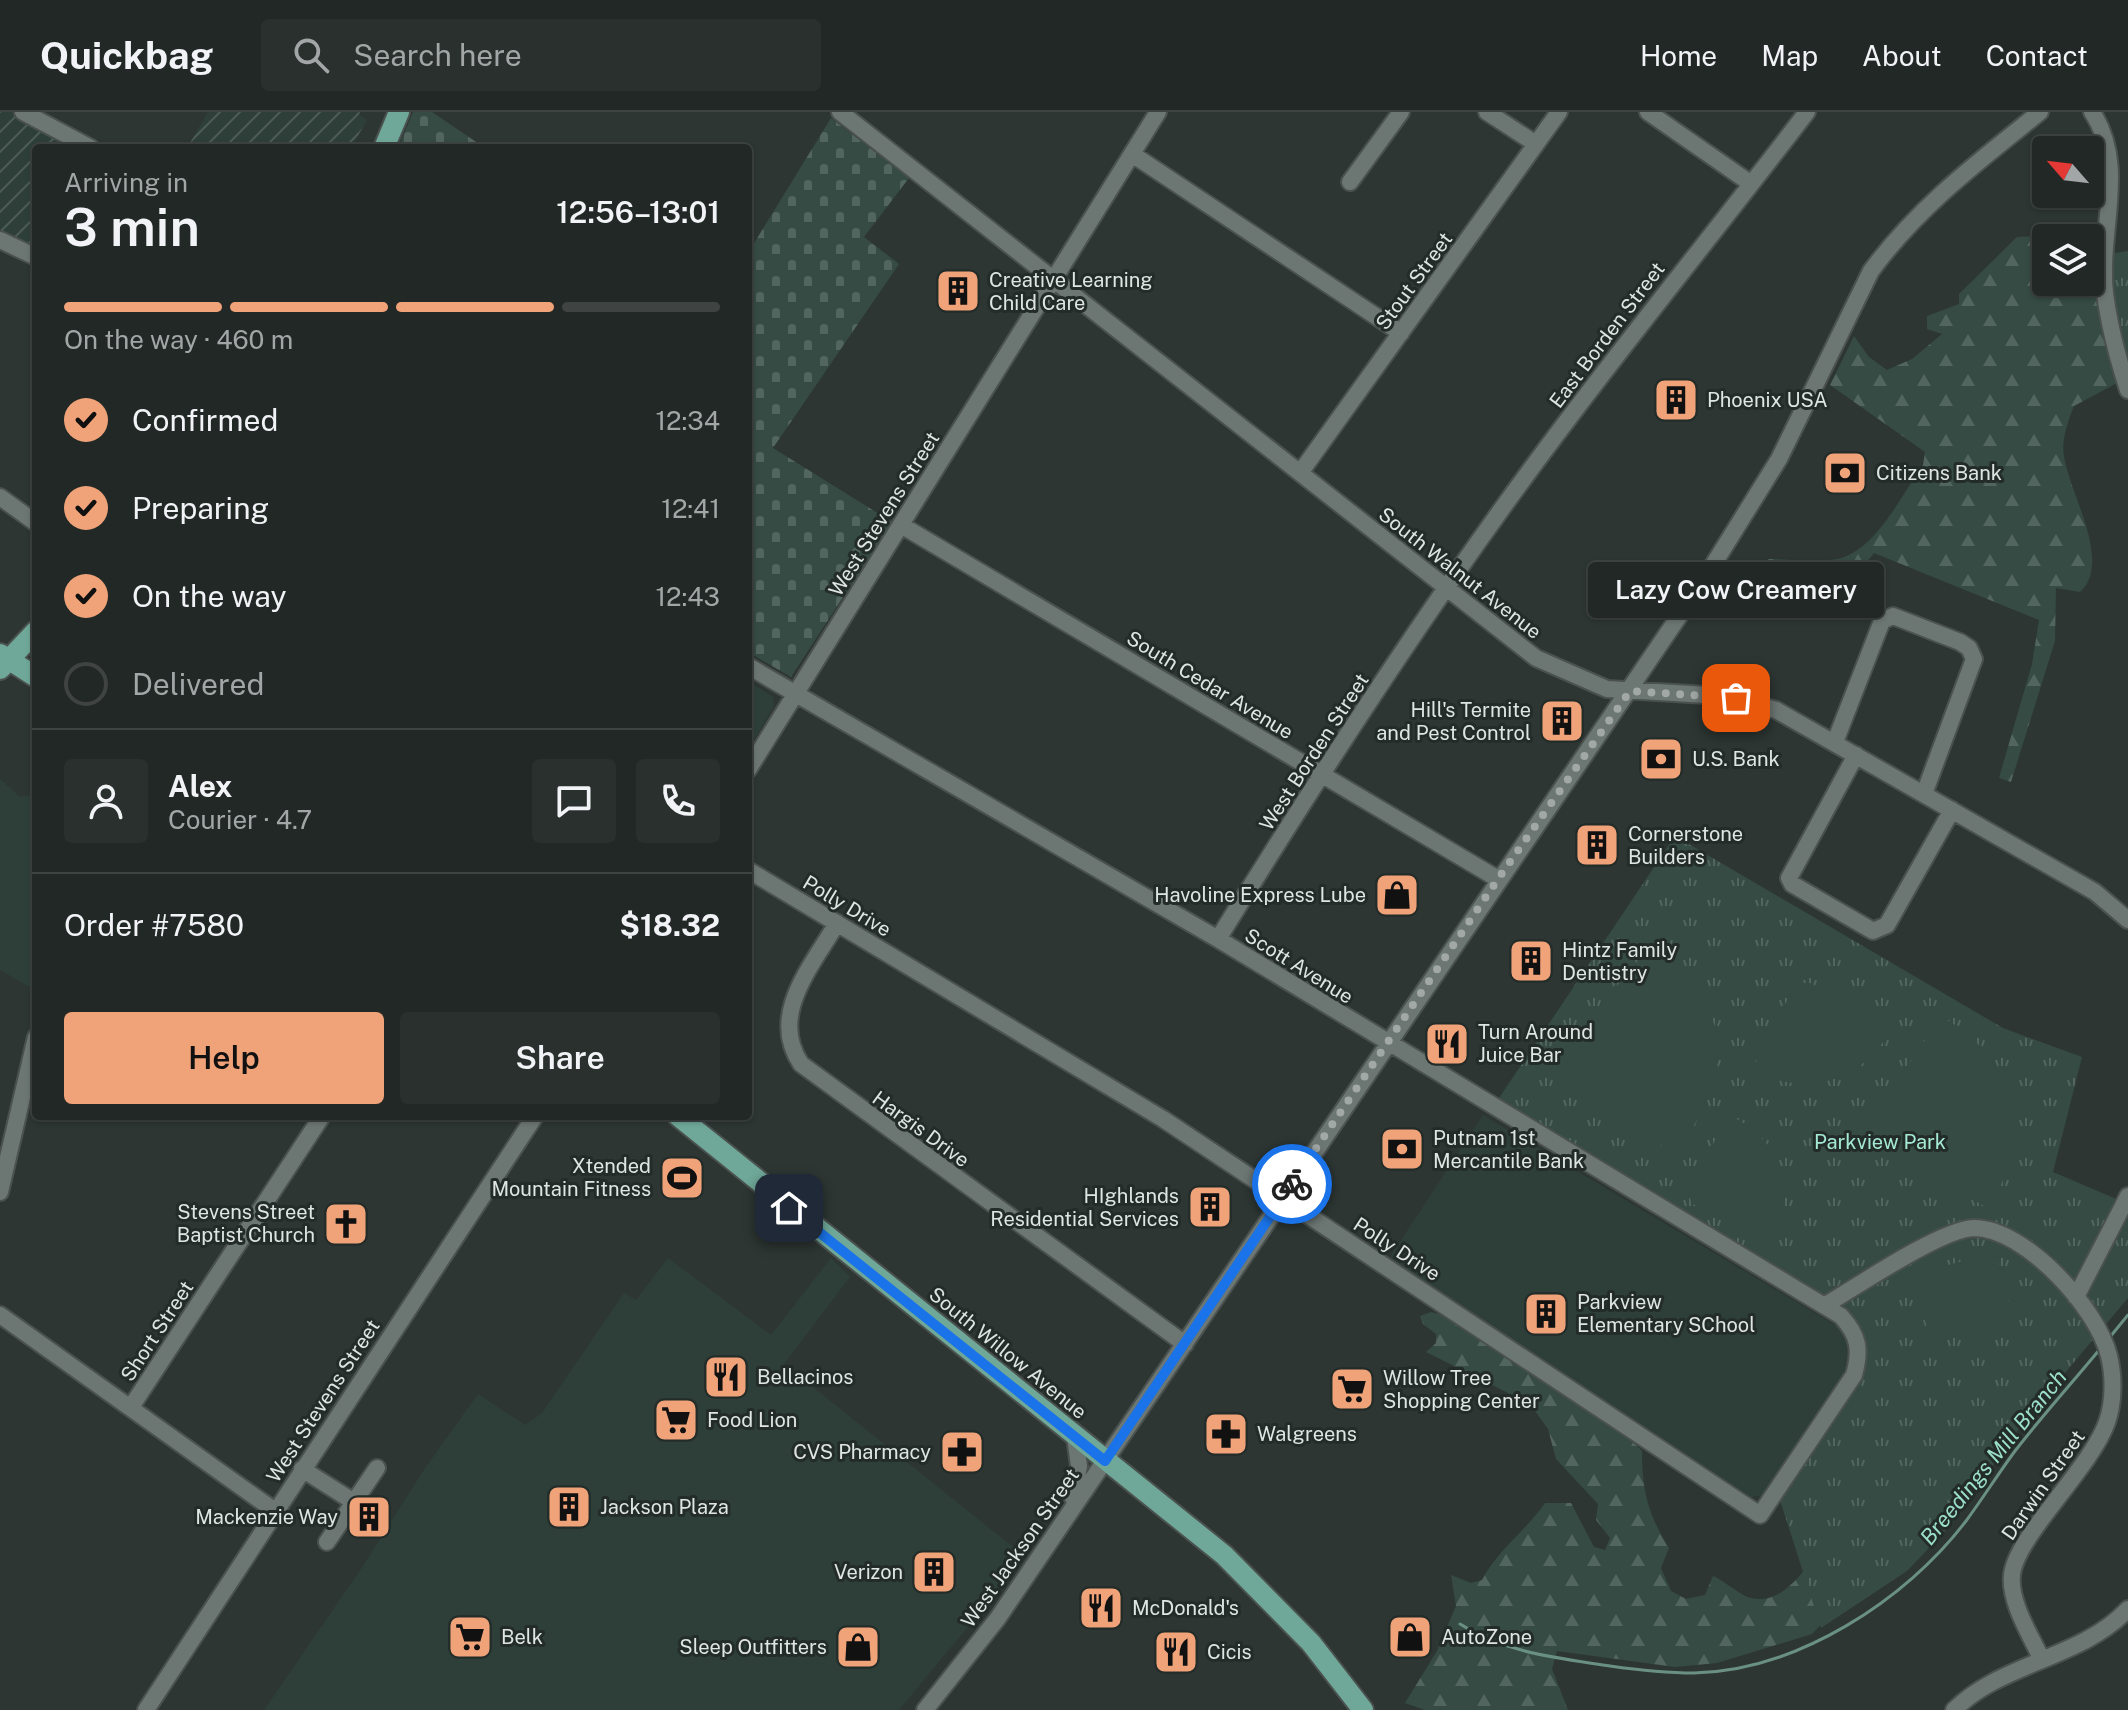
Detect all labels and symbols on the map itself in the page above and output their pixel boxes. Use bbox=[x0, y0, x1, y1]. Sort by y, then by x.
north arrow bbox=[2032, 136, 2104, 208]
street label: Stout Street bbox=[1371, 228, 1457, 334]
street label: East Borden Street bbox=[1544, 257, 1670, 413]
building icon: Creative Learning Child Care bbox=[934, 267, 982, 315]
place label: Creative Learning Child Care bbox=[989, 268, 1153, 315]
building icon: Phoenix USA bbox=[1652, 376, 1700, 424]
place label: Phoenix USA bbox=[1707, 388, 1828, 412]
street label: West Stevens Street bbox=[824, 427, 944, 601]
bank icon: Citizens Bank bbox=[1821, 449, 1869, 497]
place label: Citizens Bank bbox=[1876, 461, 2002, 485]
street label: South Walnut Avenue bbox=[1374, 502, 1546, 644]
callout: Lazy Cow Creamery bbox=[1588, 562, 1884, 618]
street label: South Cedar Avenue bbox=[1122, 626, 1298, 744]
pin bbox=[1702, 664, 1770, 732]
street label: West Borden Street bbox=[1254, 669, 1374, 835]
building icon: Hill's Termite and Pest Control bbox=[1538, 697, 1586, 745]
place label: Hill's Termite and Pest Control bbox=[1376, 698, 1531, 745]
bank icon: U.S. Bank bbox=[1637, 735, 1685, 783]
place label: U.S. Bank bbox=[1692, 747, 1780, 771]
building icon: Cornerstone Builders bbox=[1573, 821, 1621, 869]
place label: Cornerstone Builders bbox=[1628, 822, 1743, 869]
street label: Polly Drive bbox=[799, 870, 895, 942]
shop icon: Havoline Express Lube bbox=[1373, 871, 1421, 919]
place label: Havoline Express Lube bbox=[1154, 883, 1366, 907]
street label: Scott Avenue bbox=[1240, 923, 1358, 1009]
building icon: Hintz Family Dentistry bbox=[1507, 937, 1555, 985]
place label: Hintz Family Dentistry bbox=[1562, 938, 1678, 985]
restaurant icon: Turn Around Juice Bar bbox=[1423, 1020, 1471, 1068]
place label: Turn Around Juice Bar bbox=[1478, 1020, 1593, 1067]
street label: Hargis Drive bbox=[868, 1086, 974, 1172]
bank icon: Putnam 1st Mercantile Bank bbox=[1378, 1125, 1426, 1173]
place label: Putnam 1st Mercantile Bank bbox=[1433, 1126, 1584, 1173]
park label: Parkview Park bbox=[1814, 1130, 1946, 1154]
courier bbox=[1252, 1144, 1332, 1224]
place label: Xtended Mountain Fitness bbox=[491, 1154, 651, 1201]
sports icon: Xtended Mountain Fitness bbox=[658, 1154, 706, 1202]
pin bbox=[755, 1174, 823, 1242]
building icon: HIghlands Residential Services bbox=[1186, 1183, 1234, 1231]
place label: HIghlands Residential Services bbox=[990, 1184, 1179, 1231]
place label: Stevens Street Baptist Church bbox=[177, 1200, 315, 1247]
church icon: Stevens Street Baptist Church bbox=[322, 1200, 370, 1248]
street label: Polly Drive bbox=[1349, 1212, 1445, 1286]
street label: Short Street bbox=[116, 1276, 198, 1386]
street label: South Willow Avenue bbox=[924, 1282, 1092, 1424]
building icon: Parkview Elementary SChool bbox=[1522, 1290, 1570, 1338]
place label: Parkview Elementary SChool bbox=[1577, 1290, 1755, 1337]
street label: West Stevens Street bbox=[261, 1315, 385, 1487]
restaurant icon: Bellacinos bbox=[702, 1353, 750, 1401]
water label: Breedings Mill Branch bbox=[1914, 1364, 2072, 1550]
place label: Bellacinos bbox=[757, 1365, 853, 1389]
supermarket icon: Willow Tree Shopping Center bbox=[1328, 1365, 1376, 1413]
place label: Willow Tree Shopping Center bbox=[1383, 1366, 1540, 1413]
supermarket icon: Food Lion bbox=[652, 1396, 700, 1444]
place label: Food Lion bbox=[707, 1408, 797, 1432]
pharmacy icon: Walgreens bbox=[1202, 1410, 1250, 1458]
place label: Walgreens bbox=[1257, 1422, 1357, 1446]
street label: Darwin Street bbox=[1996, 1425, 2090, 1545]
pharmacy icon: CVS Pharmacy bbox=[938, 1428, 986, 1476]
place label: CVS Pharmacy bbox=[793, 1440, 931, 1464]
street label: West Jackson Street bbox=[956, 1464, 1084, 1632]
building icon: Jackson Plaza bbox=[545, 1483, 593, 1531]
building icon: Mackenzie Way bbox=[345, 1493, 393, 1541]
place label: Jackson Plaza bbox=[600, 1495, 729, 1519]
place label: Mackenzie Way bbox=[195, 1505, 338, 1529]
building icon: Verizon bbox=[910, 1548, 958, 1596]
place label: Verizon bbox=[834, 1560, 903, 1584]
restaurant icon: McDonald's bbox=[1077, 1584, 1125, 1632]
place label: McDonald's bbox=[1132, 1596, 1239, 1620]
supermarket icon: Belk bbox=[446, 1613, 494, 1661]
shop icon: AutoZone bbox=[1386, 1613, 1434, 1661]
shop icon: Sleep Outfitters bbox=[834, 1623, 882, 1671]
place label: Belk bbox=[501, 1625, 543, 1649]
place label: AutoZone bbox=[1441, 1625, 1532, 1649]
restaurant icon: Cicis bbox=[1152, 1628, 1200, 1676]
place label: Sleep Outfitters bbox=[679, 1635, 827, 1659]
place label: Cicis bbox=[1207, 1640, 1252, 1664]

